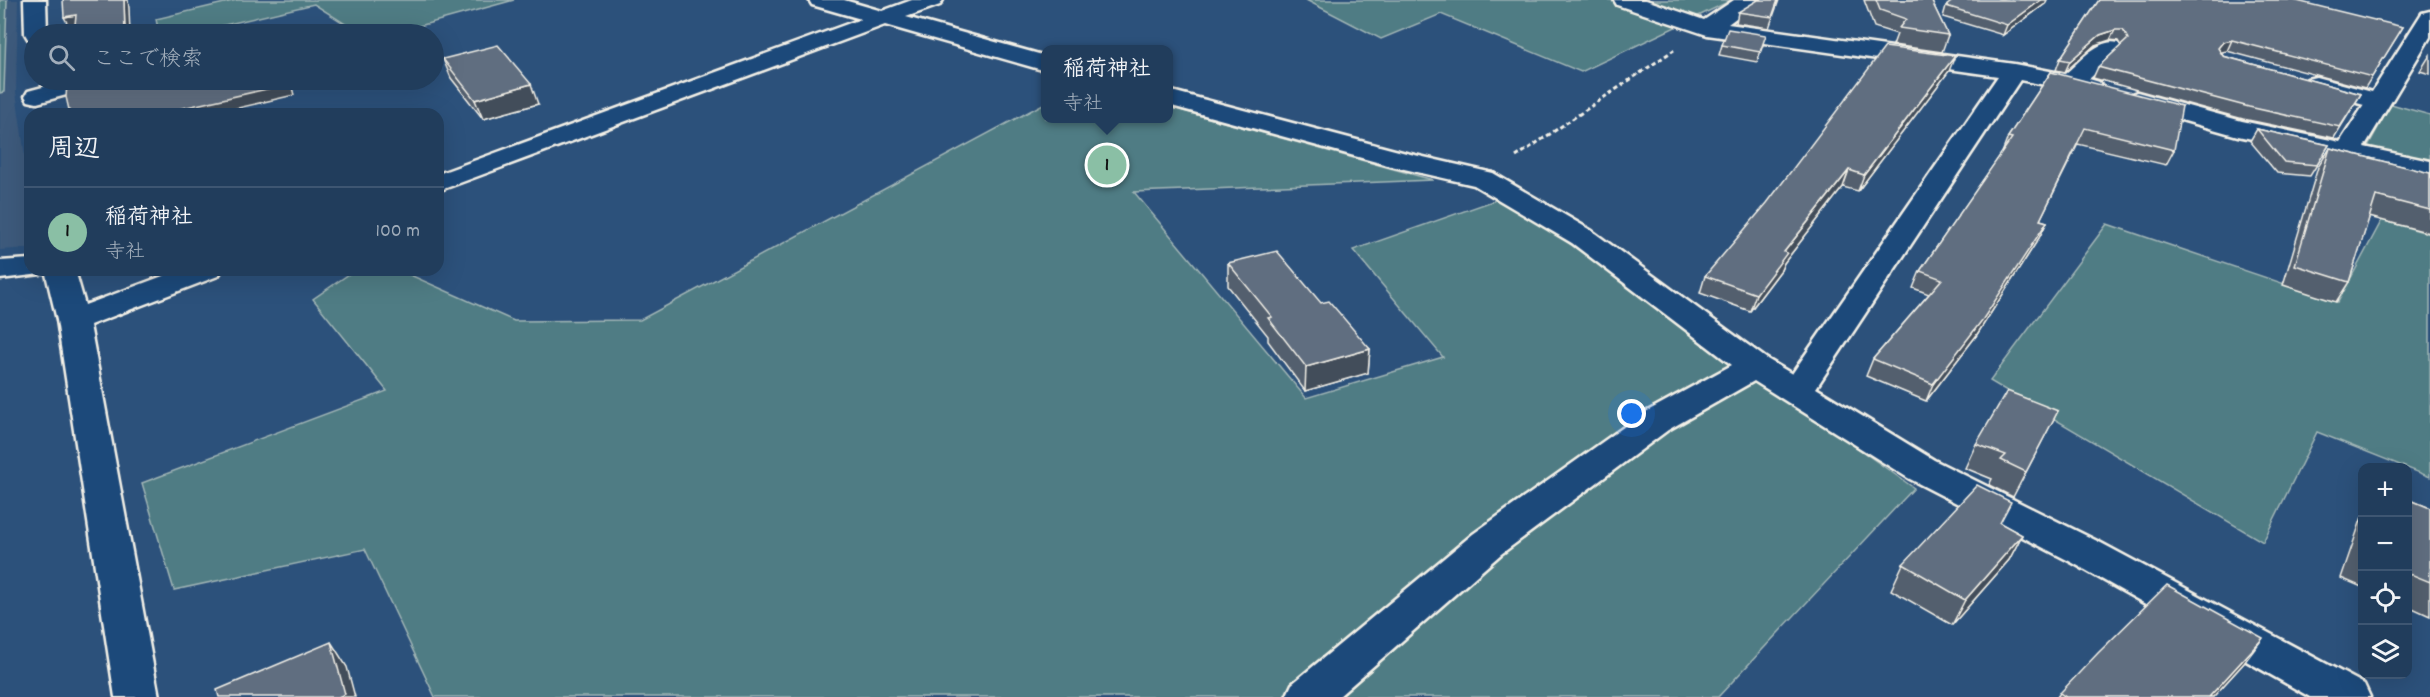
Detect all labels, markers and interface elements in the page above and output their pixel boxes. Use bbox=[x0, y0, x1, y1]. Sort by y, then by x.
search box bbox=[24, 24, 444, 90]
icon: search bbox=[45, 41, 78, 74]
text: ここで検索 bbox=[93, 45, 203, 76]
popup bbox=[1041, 45, 1173, 123]
text: 稲荷神社 bbox=[1063, 55, 1151, 86]
text: 寺社 bbox=[1063, 91, 1103, 119]
text: 周辺 bbox=[48, 132, 100, 169]
pin: 1 bbox=[1088, 142, 1126, 188]
text: 稲荷神社 bbox=[105, 203, 193, 234]
text: 1 bbox=[65, 218, 70, 246]
text: 100 m bbox=[376, 218, 420, 246]
text: 寺社 bbox=[105, 239, 145, 267]
your location bbox=[1617, 399, 1646, 428]
map controls bbox=[2358, 463, 2412, 679]
button: + bbox=[2358, 463, 2412, 517]
button: − bbox=[2358, 517, 2412, 571]
button: locate bbox=[2358, 571, 2412, 625]
button: layers bbox=[2358, 625, 2412, 679]

